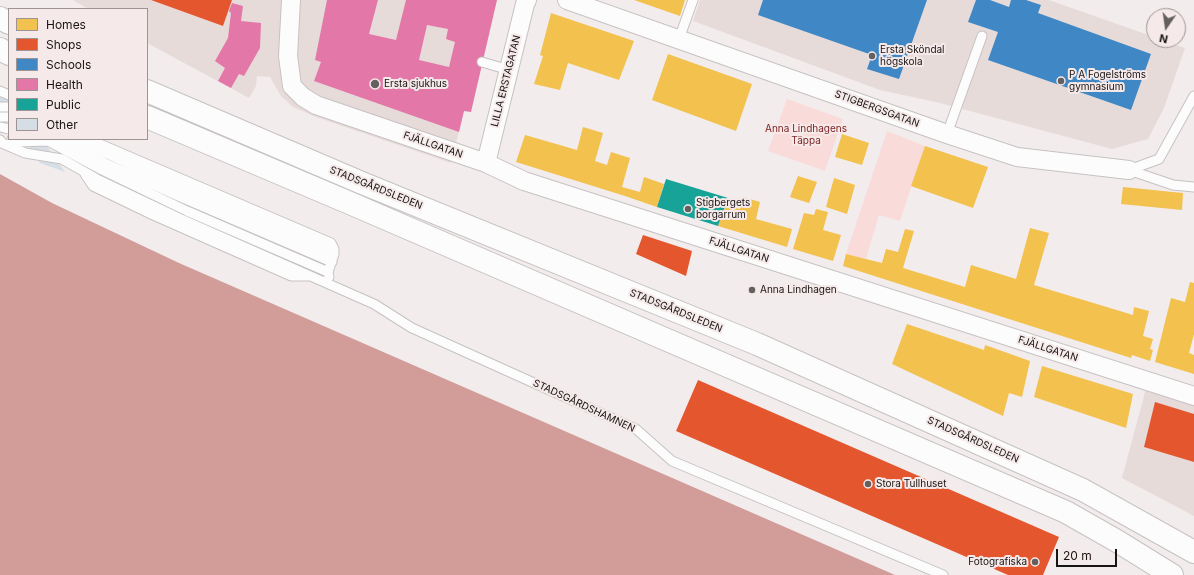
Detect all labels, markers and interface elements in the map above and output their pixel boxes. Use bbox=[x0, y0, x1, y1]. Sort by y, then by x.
legend bbox=[8, 8, 148, 140]
north arrow bbox=[1146, 8, 1186, 48]
text: Homes bbox=[46, 17, 86, 32]
text: N bbox=[1158, 31, 1169, 46]
street label: LILLA ERSTAGATAN bbox=[489, 34, 523, 128]
text: Shops bbox=[46, 37, 82, 52]
place label: Ersta Sköndal högskola bbox=[880, 44, 945, 68]
marker: Ersta Sköndal högskola bbox=[867, 51, 877, 61]
text: Schools bbox=[46, 57, 91, 72]
place label: P A Fogelströms gymnasium bbox=[1069, 69, 1146, 92]
marker: P A Fogelströms gymnasium bbox=[1056, 76, 1066, 86]
text: Health bbox=[46, 77, 83, 92]
marker: Ersta sjukhus bbox=[369, 78, 381, 90]
place label: Ersta sjukhus bbox=[384, 78, 447, 90]
street label: STIGBERGSGATAN bbox=[833, 88, 921, 130]
text: Public bbox=[46, 97, 81, 112]
text: Other bbox=[46, 117, 78, 132]
park label: Anna Lindhagens Täppa bbox=[765, 123, 847, 146]
street label: FJÄLLGATAN bbox=[402, 129, 464, 161]
street label: STADSGÅRDSLEDEN bbox=[328, 164, 424, 212]
place label: Stigbergets borgarrum bbox=[696, 197, 750, 220]
marker: Stigbergets borgarrum bbox=[683, 204, 693, 214]
street label: FJÄLLGATAN bbox=[708, 235, 770, 265]
place label: Anna Lindhagen bbox=[760, 284, 837, 296]
marker: Anna Lindhagen bbox=[747, 285, 757, 295]
street label: STADSGÅRDSLEDEN bbox=[628, 287, 724, 335]
street label: FJÄLLGATAN bbox=[1017, 334, 1079, 364]
street label: STADSGÅRDSHAMNEN bbox=[531, 377, 637, 435]
street label: STADSGÅRDSLEDEN bbox=[925, 414, 1021, 466]
place label: Stora Tullhuset bbox=[876, 478, 946, 490]
marker: Stora Tullhuset bbox=[863, 479, 873, 489]
scale bar bbox=[1058, 541, 1119, 567]
text: 20 m bbox=[1063, 548, 1092, 563]
place label: Fotografiska bbox=[968, 556, 1027, 568]
marker: Fotografiska bbox=[1030, 557, 1040, 567]

